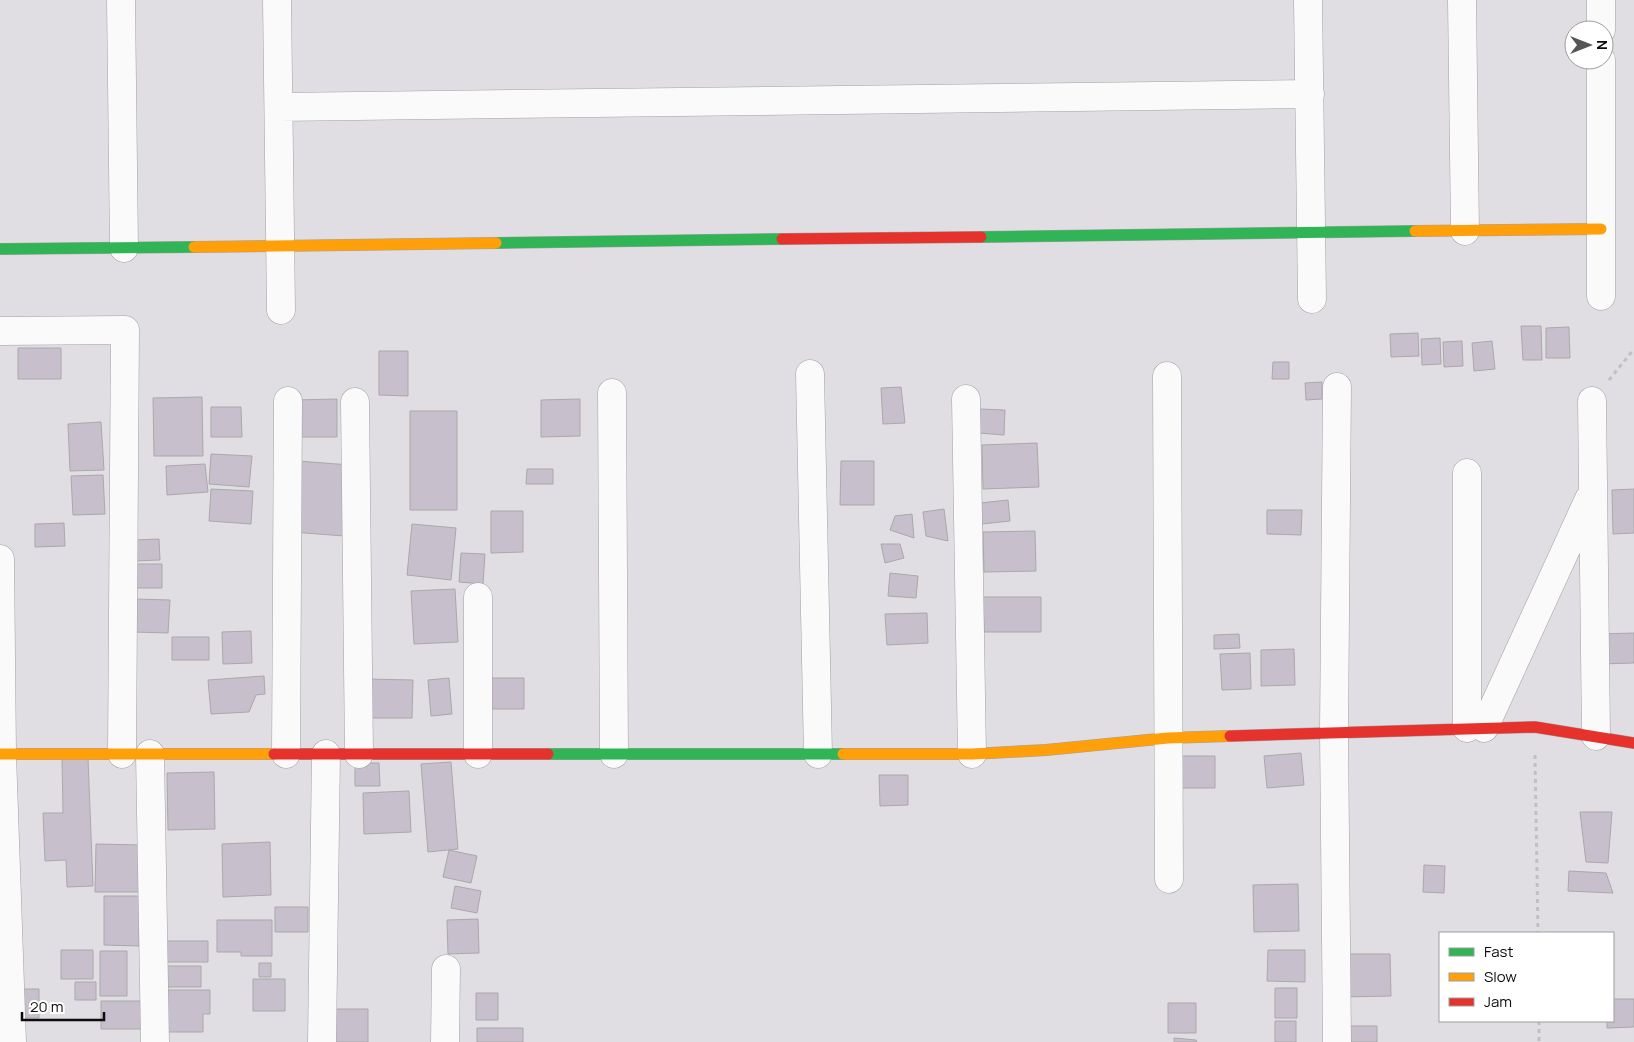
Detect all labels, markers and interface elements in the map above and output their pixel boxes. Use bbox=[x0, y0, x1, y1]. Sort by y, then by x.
north arrow bbox=[1564, 20, 1614, 70]
text: N bbox=[1593, 40, 1612, 50]
legend bbox=[1439, 932, 1614, 1022]
text: Fast bbox=[1484, 941, 1513, 962]
text: Slow bbox=[1484, 966, 1517, 987]
scale bar bbox=[22, 990, 105, 1022]
text: Jam bbox=[1484, 991, 1512, 1012]
text: 20 m bbox=[30, 996, 63, 1017]

